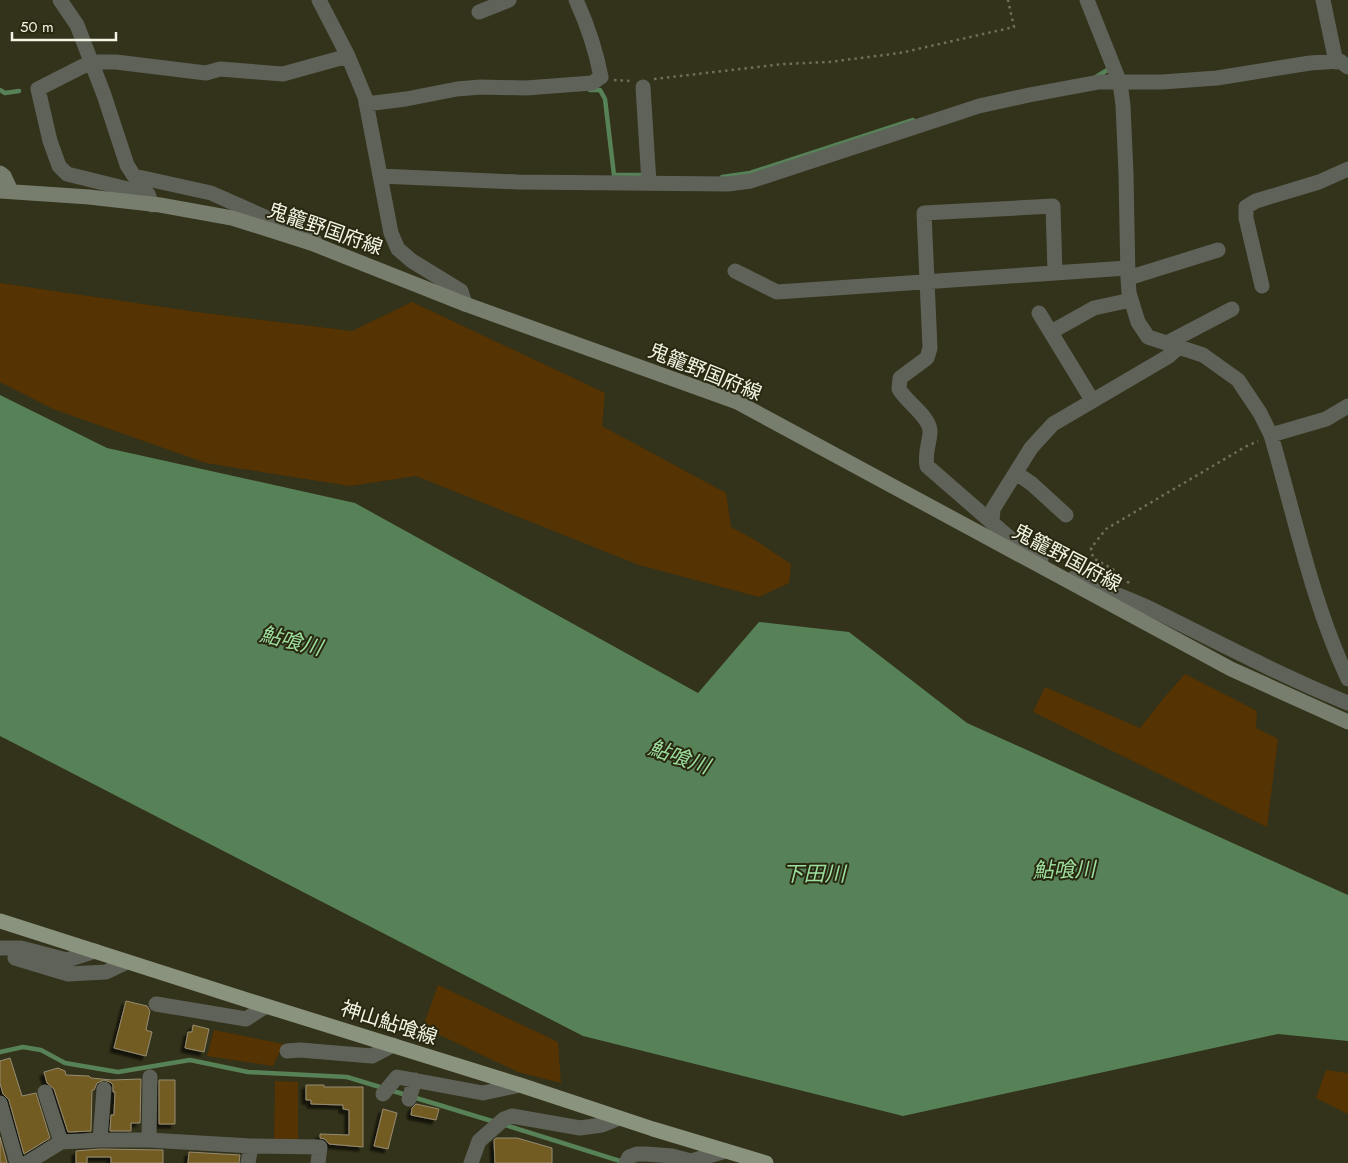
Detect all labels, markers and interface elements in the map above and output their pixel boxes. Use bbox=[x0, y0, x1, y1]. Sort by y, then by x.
scale bar bbox=[12, 10, 116, 42]
text: 50 m bbox=[20, 16, 54, 38]
street label: 鬼籠野国府線 bbox=[264, 196, 386, 262]
street label: 鬼籠野国府線 bbox=[644, 336, 766, 408]
street label: 鬼籠野国府線 bbox=[1007, 517, 1127, 599]
water label: 鮎喰川 bbox=[257, 619, 327, 664]
water label: 鮎喰川 bbox=[644, 733, 716, 782]
water label: 鮎喰川 bbox=[1032, 854, 1098, 886]
water label: 下田川 bbox=[783, 859, 847, 889]
street label: 神山鮎喰線 bbox=[337, 994, 441, 1052]

